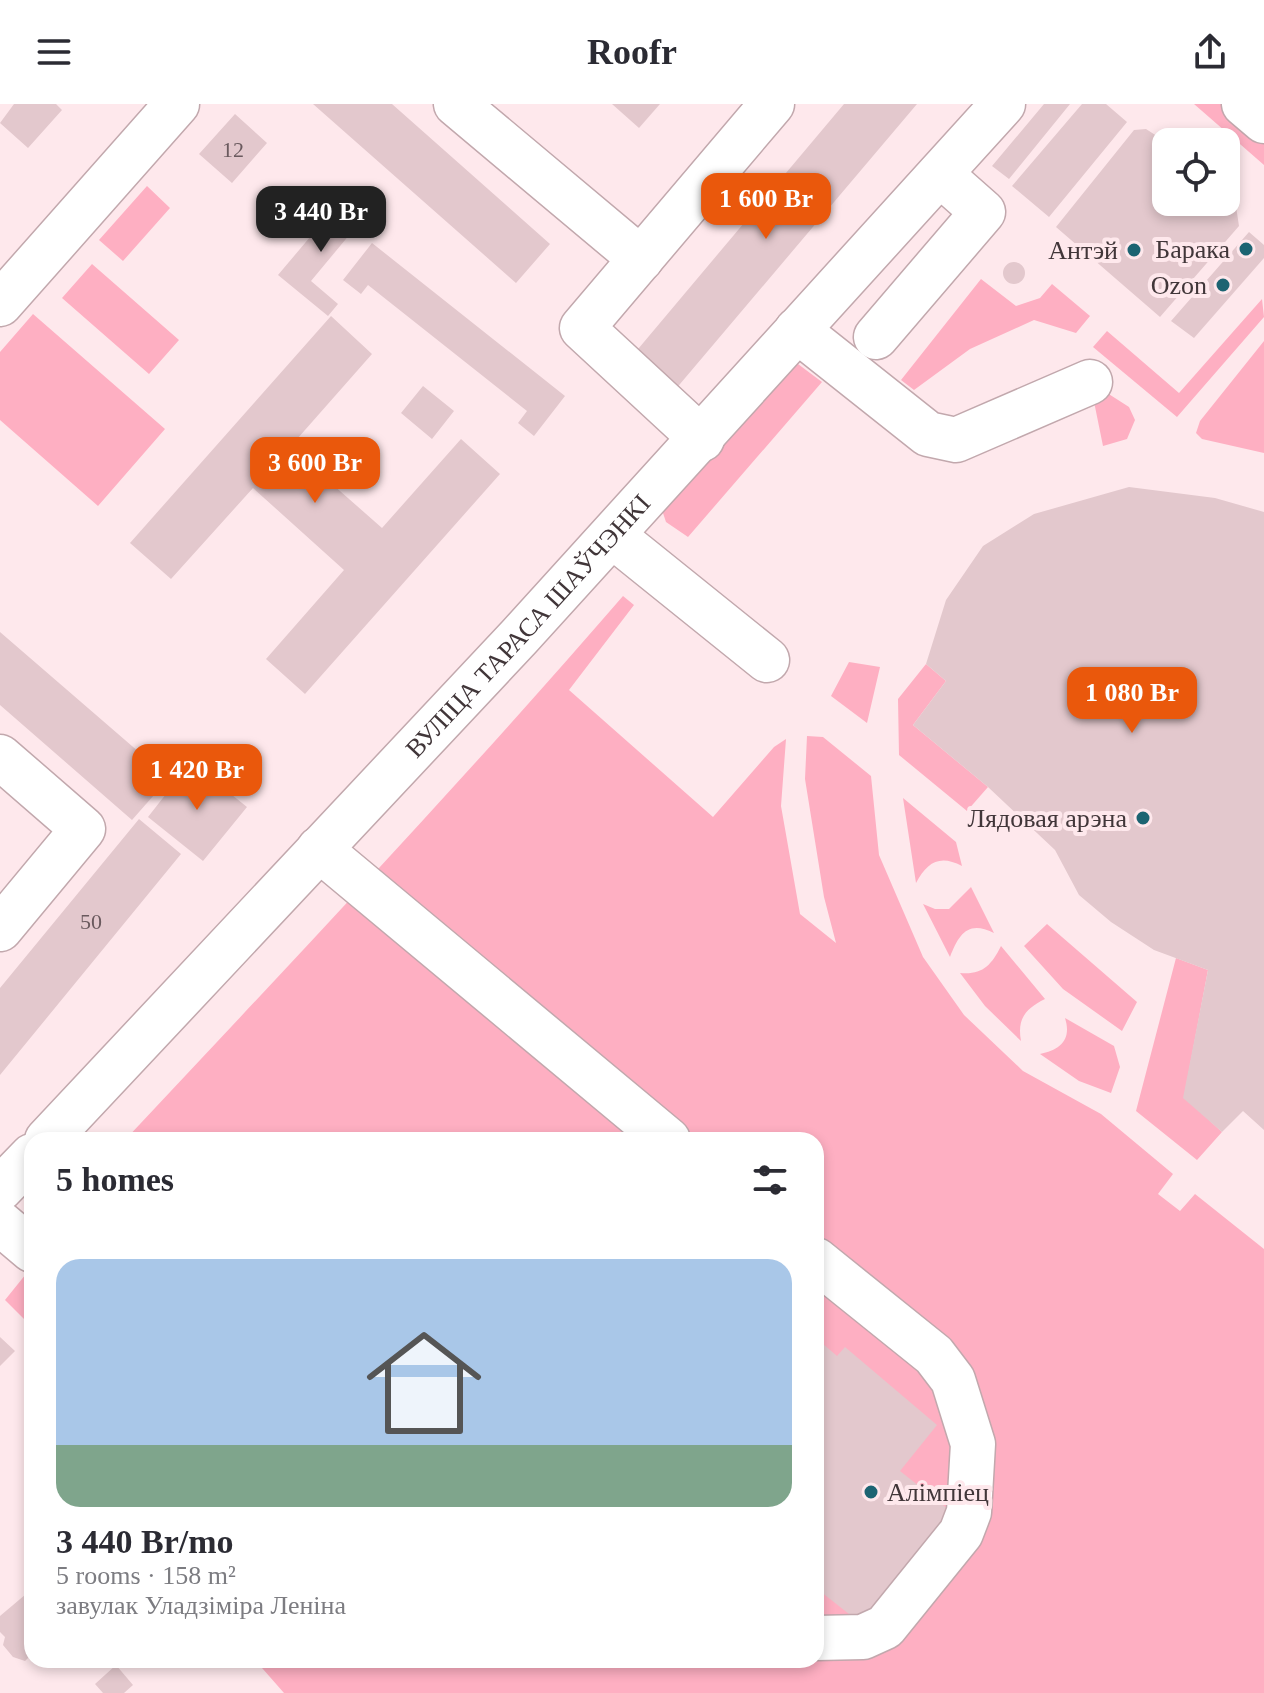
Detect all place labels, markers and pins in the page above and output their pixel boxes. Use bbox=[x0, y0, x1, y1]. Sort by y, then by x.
pin: 1 600 Br bbox=[683, 173, 849, 241]
pin: 3 440 Br bbox=[238, 186, 404, 254]
place label: Барака bbox=[1155, 235, 1230, 264]
place label: Антэй bbox=[1048, 236, 1118, 265]
marker: Барака bbox=[1237, 240, 1255, 258]
marker: Антэй bbox=[1125, 241, 1143, 259]
place label: Ozon bbox=[1151, 271, 1207, 300]
marker: Ozon bbox=[1214, 276, 1232, 294]
pin: 3 600 Br bbox=[232, 437, 398, 505]
pin: 1 080 Br bbox=[1049, 667, 1215, 735]
pin: 1 420 Br bbox=[114, 744, 280, 812]
place label: Лядовая арэна bbox=[967, 804, 1127, 833]
marker: Лядовая арэна bbox=[1134, 809, 1152, 827]
place label: Алімпіец bbox=[887, 1478, 989, 1507]
marker: Алімпіец bbox=[862, 1483, 880, 1501]

